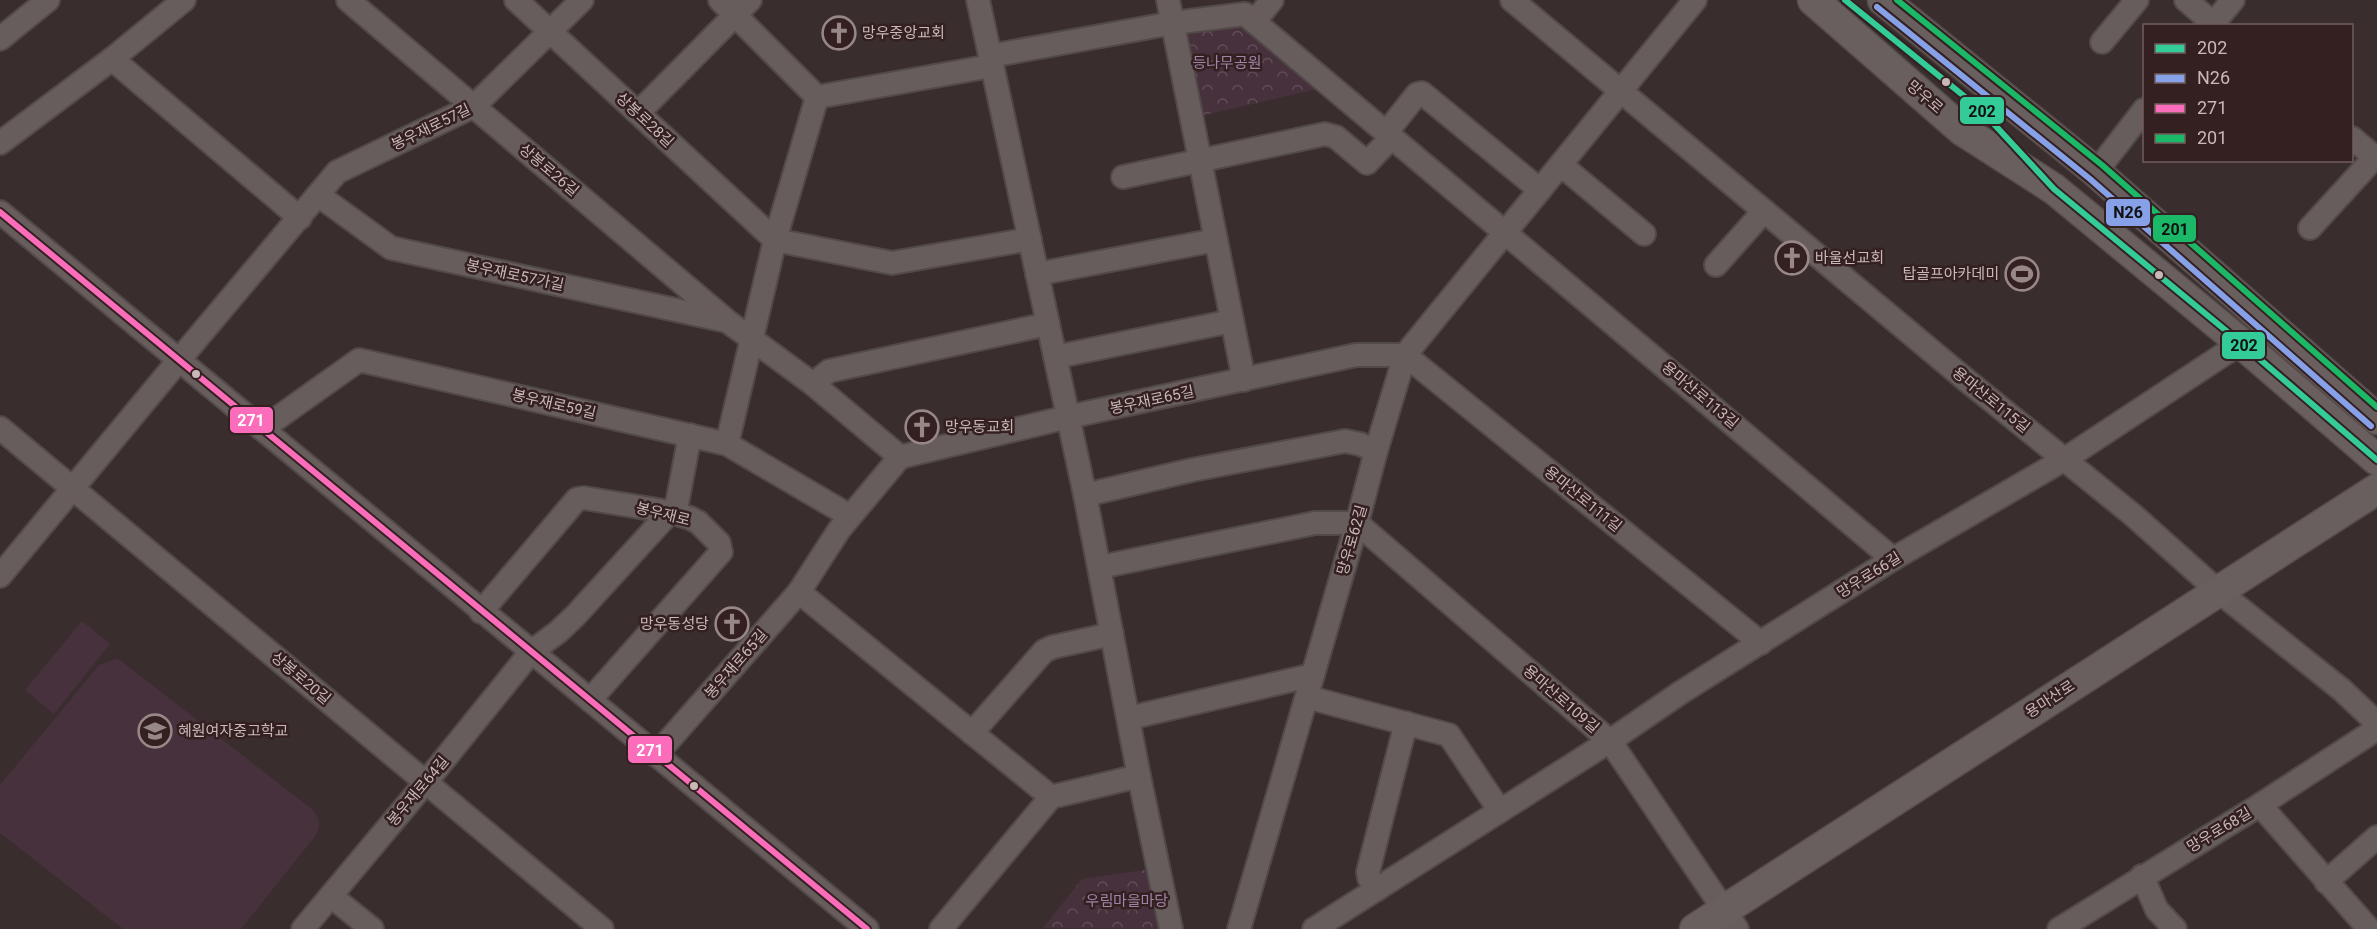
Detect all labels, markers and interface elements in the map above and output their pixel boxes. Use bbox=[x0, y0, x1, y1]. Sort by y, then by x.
church icon: 망우중앙교회 bbox=[821, 15, 857, 51]
place label: 망우중앙교회 bbox=[862, 24, 945, 42]
legend bbox=[2143, 24, 2353, 162]
text: 202 bbox=[2197, 37, 2227, 58]
park label: 등나무공원 bbox=[1192, 54, 1262, 72]
text: N26 bbox=[2197, 67, 2230, 88]
unlabelled marker bbox=[1940, 76, 1952, 88]
street label: 망우로 bbox=[1903, 77, 1947, 117]
street label: 상봉로28길 bbox=[613, 89, 677, 151]
line badge: 202 bbox=[1959, 96, 2005, 125]
text: 271 bbox=[2197, 97, 2227, 118]
street label: 봉우재로57길 bbox=[388, 100, 474, 154]
text: 202 bbox=[1968, 102, 1996, 121]
text: 201 bbox=[2197, 127, 2227, 148]
street label: 상봉로26길 bbox=[516, 140, 582, 200]
line badge: N26 bbox=[2105, 198, 2151, 227]
text: N26 bbox=[2113, 203, 2143, 222]
line badge: 201 bbox=[2152, 214, 2197, 243]
text: 201 bbox=[2161, 220, 2189, 239]
church icon: 바울선교회 bbox=[1774, 240, 1810, 276]
place label: 바울선교회 bbox=[1815, 249, 1884, 267]
street label: 봉우재로57가길 bbox=[464, 256, 566, 294]
sports icon: 탑골프아카데미 bbox=[2004, 256, 2040, 292]
place label: 탑골프아카데미 bbox=[1902, 265, 1999, 283]
unlabelled marker bbox=[2153, 269, 2165, 281]
line badge: 202 bbox=[2221, 331, 2266, 360]
text: 202 bbox=[2230, 336, 2258, 355]
street label: 용마산로113길 bbox=[1658, 358, 1742, 432]
street label: 용마산로115길 bbox=[1949, 363, 2033, 437]
unlabelled marker bbox=[190, 368, 202, 380]
street label: 봉우재로65길 bbox=[1108, 382, 1196, 418]
street label: 봉우재로59길 bbox=[510, 386, 598, 422]
line badge: 271 bbox=[229, 406, 274, 434]
church icon: 망우동교회 bbox=[904, 409, 940, 445]
text: 271 bbox=[237, 411, 265, 430]
place label: 망우동교회 bbox=[945, 418, 1014, 436]
street label: 용마산로111길 bbox=[1541, 462, 1625, 536]
street label: 봉우재로 bbox=[634, 499, 692, 529]
street label: 망우로62길 bbox=[1333, 503, 1371, 577]
street label: 망우로66길 bbox=[1834, 548, 1904, 602]
church icon: 망우동성당 bbox=[714, 606, 750, 642]
place label: 망우동성당 bbox=[640, 615, 709, 633]
street label: 봉우재로65길 bbox=[701, 626, 771, 702]
street label: 상봉로20길 bbox=[268, 648, 334, 708]
street label: 용마산로109길 bbox=[1520, 661, 1602, 737]
street label: 용마산로 bbox=[2022, 676, 2078, 722]
school or university icon: 혜원여자중고학교 bbox=[137, 713, 173, 749]
place label: 혜원여자중고학교 bbox=[178, 722, 288, 740]
line badge: 271 bbox=[627, 735, 673, 764]
text: 271 bbox=[636, 741, 664, 760]
street label: 봉우재로64길 bbox=[384, 752, 452, 830]
unlabelled marker bbox=[688, 780, 700, 792]
street label: 망우로68길 bbox=[2183, 804, 2255, 856]
park label: 우림마을마당 bbox=[1086, 892, 1169, 910]

